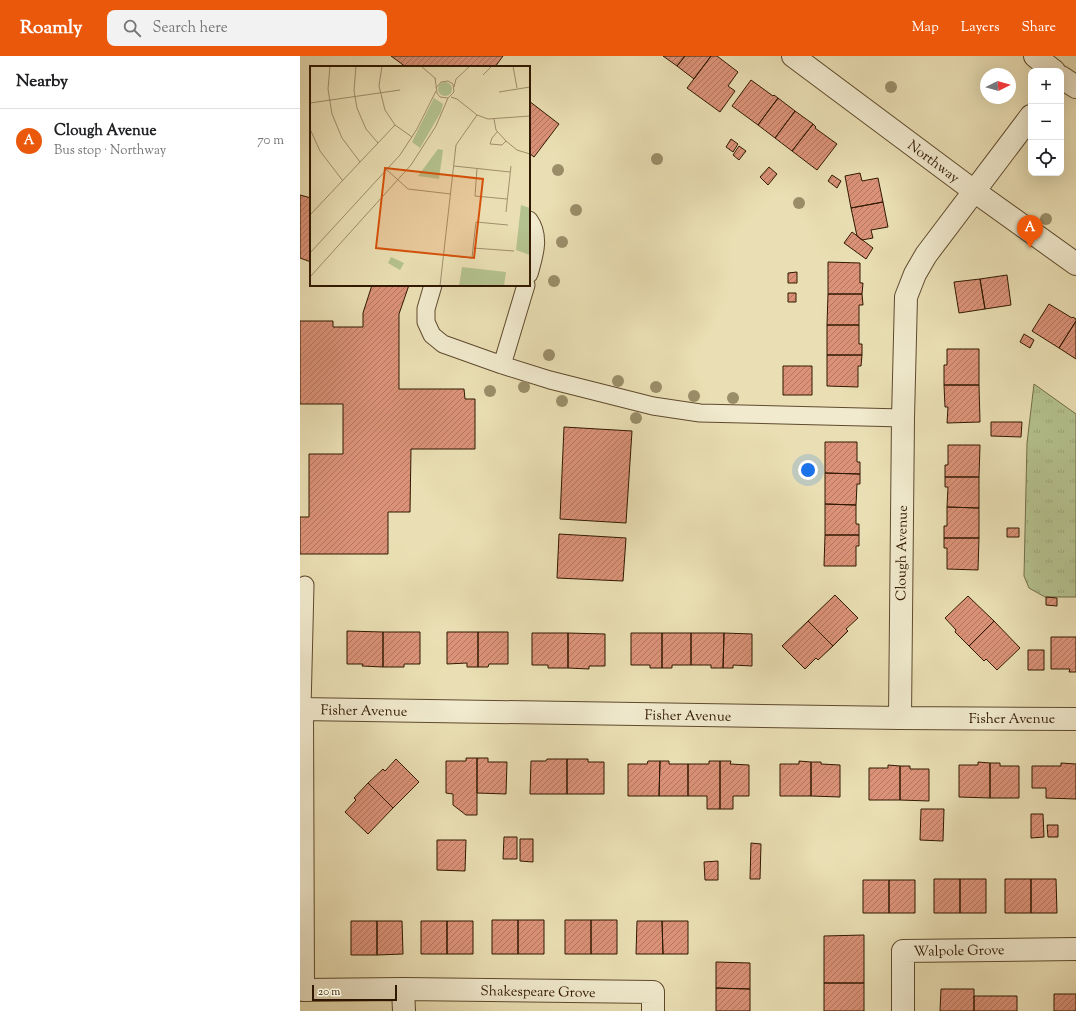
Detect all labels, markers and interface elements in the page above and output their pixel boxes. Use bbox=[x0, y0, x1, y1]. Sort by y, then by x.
search box bbox=[107, 10, 387, 46]
text: Roamly bbox=[20, 15, 83, 42]
icon: search bbox=[121, 17, 143, 39]
text: Search here bbox=[153, 18, 228, 39]
text: Map bbox=[912, 18, 939, 38]
text: Layers bbox=[961, 18, 999, 38]
text: Share bbox=[1021, 18, 1056, 38]
inset map bbox=[310, 66, 530, 286]
north arrow bbox=[980, 68, 1016, 104]
map controls bbox=[1028, 68, 1064, 176]
button: + bbox=[1028, 68, 1064, 104]
text: Nearby bbox=[16, 70, 68, 94]
button: − bbox=[1028, 104, 1064, 140]
text: Clough Avenue bbox=[54, 121, 156, 142]
text: A bbox=[24, 132, 34, 150]
text: 70 m bbox=[257, 132, 284, 150]
street label: Northway bbox=[903, 136, 963, 189]
button: locate bbox=[1028, 140, 1064, 176]
text: Bus stop · Northway bbox=[54, 142, 166, 160]
pin: A bbox=[1017, 215, 1043, 248]
your location bbox=[798, 460, 818, 480]
street label: Clough Avenue bbox=[892, 505, 914, 601]
street label: Fisher Avenue bbox=[320, 701, 407, 723]
street label: Fisher Avenue bbox=[644, 706, 731, 728]
street label: Fisher Avenue bbox=[969, 710, 1055, 730]
street label: Walpole Grove bbox=[913, 941, 1005, 963]
street label: Shakespeare Grove bbox=[480, 982, 596, 1004]
scale bar bbox=[312, 983, 397, 1002]
text: 20 m bbox=[318, 984, 340, 1000]

